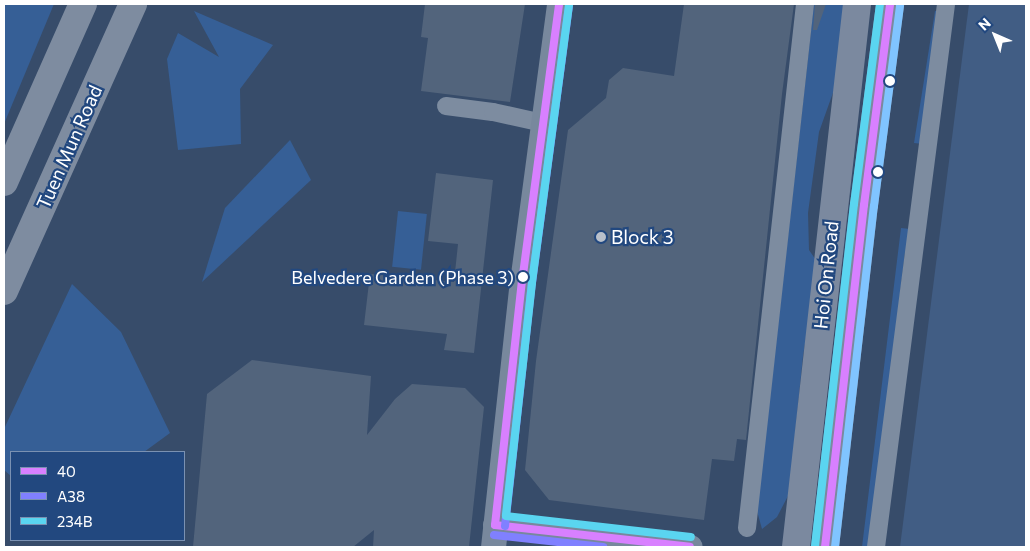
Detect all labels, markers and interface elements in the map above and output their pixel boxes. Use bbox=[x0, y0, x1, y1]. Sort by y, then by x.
north arrow bbox=[970, 10, 1020, 60]
text: N bbox=[975, 14, 994, 34]
unlabelled marker bbox=[885, 76, 895, 86]
street label: Tuen Mun Road bbox=[31, 81, 107, 213]
unlabelled marker bbox=[873, 167, 883, 177]
street label: Hoi On Road bbox=[809, 220, 843, 330]
place label: Block 3 bbox=[611, 226, 674, 248]
marker: Block 3 bbox=[595, 231, 607, 243]
place label: Belvedere Garden (Phase 3) bbox=[291, 266, 514, 288]
marker: Belvedere Garden (Phase 3) bbox=[518, 272, 528, 282]
legend bbox=[10, 451, 185, 541]
text: 40 bbox=[57, 462, 76, 480]
text: A38 bbox=[57, 487, 85, 505]
text: 234B bbox=[57, 512, 93, 530]

